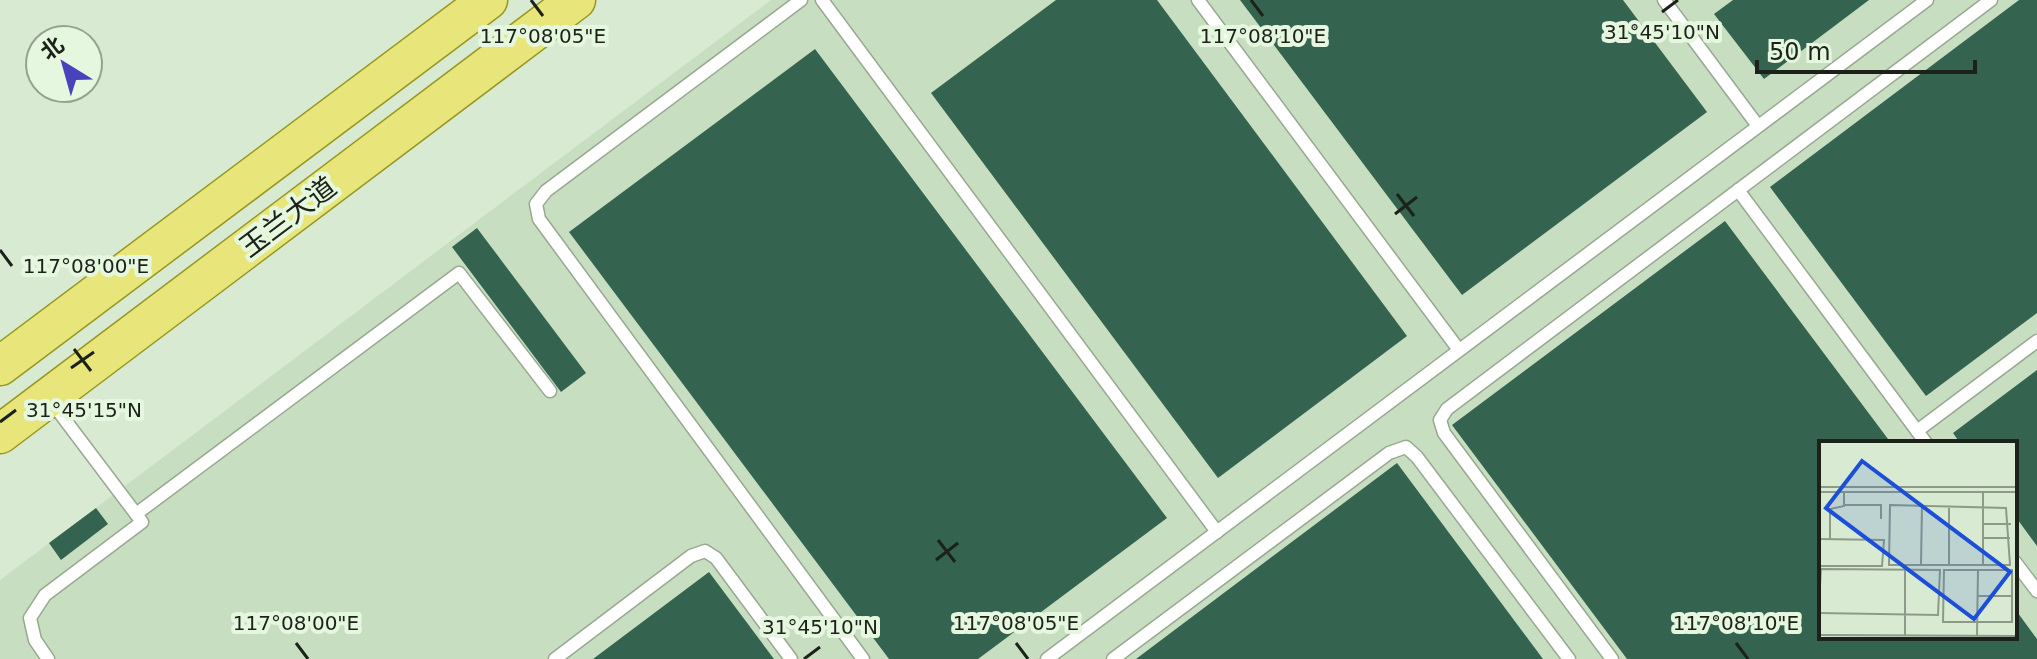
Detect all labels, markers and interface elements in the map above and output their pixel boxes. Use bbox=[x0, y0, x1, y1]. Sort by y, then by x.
text: 31°45'10"N bbox=[1604, 20, 1720, 44]
north arrow bbox=[24, 24, 104, 104]
text: 117°08'05"E bbox=[480, 24, 606, 48]
text: 117°08'10"E bbox=[1200, 24, 1326, 48]
scale bar bbox=[1757, 24, 1975, 74]
text: 北 bbox=[36, 32, 69, 65]
text: 50 m bbox=[1769, 38, 1831, 66]
street label: 玉兰大道 bbox=[233, 170, 343, 264]
text: 117°08'00"E bbox=[23, 254, 149, 278]
text: 31°45'15"N bbox=[26, 398, 142, 422]
inset map bbox=[1819, 441, 2017, 639]
text: 117°08'00"E bbox=[233, 611, 359, 635]
text: 117°08'05"E bbox=[953, 611, 1079, 635]
text: 117°08'10"E bbox=[1673, 611, 1799, 635]
text: 31°45'10"N bbox=[762, 615, 878, 639]

